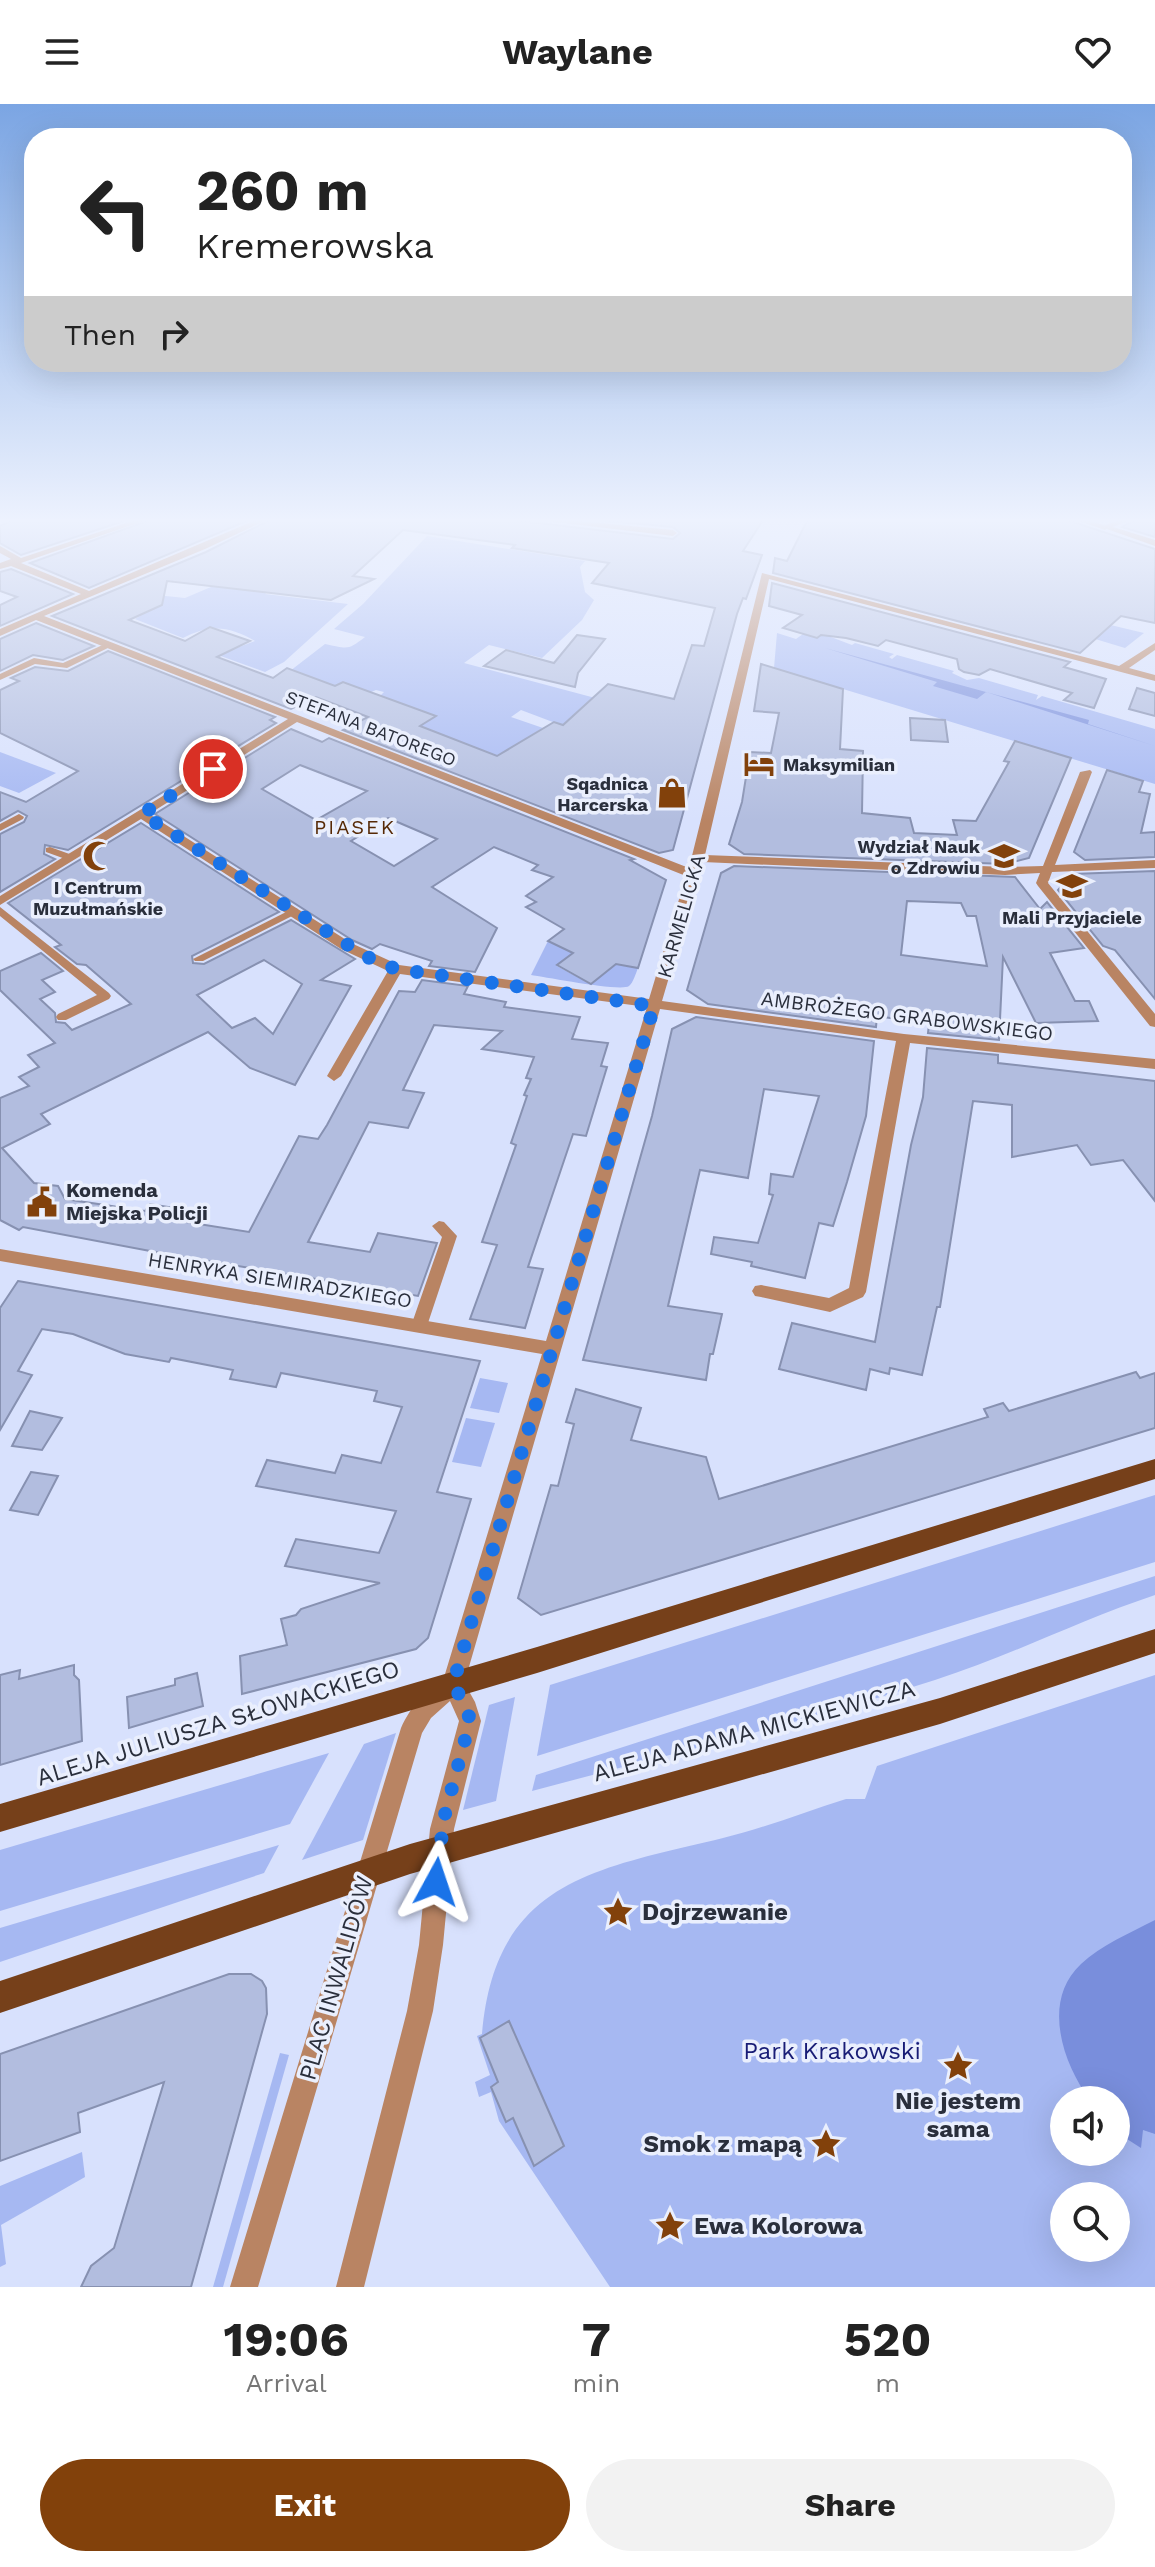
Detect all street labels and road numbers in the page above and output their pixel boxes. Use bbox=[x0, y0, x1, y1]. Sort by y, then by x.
street label: STEFANA BATOREGO bbox=[283, 686, 459, 770]
street label: KARMELICKA bbox=[652, 851, 710, 981]
street label: AMBROŻEGO GRABOWSKIEGO bbox=[760, 986, 1054, 1046]
street label: HENRYKA SIEMIRADZKIEGO bbox=[146, 1247, 414, 1313]
street label: ALEJA JULIUSZA SŁOWACKIEGO bbox=[33, 1654, 403, 1792]
street label: ALEJA ADAMA MICKIEWICZA bbox=[590, 1674, 918, 1788]
street label: PLAC INWALIDÓW bbox=[293, 1873, 379, 2083]

